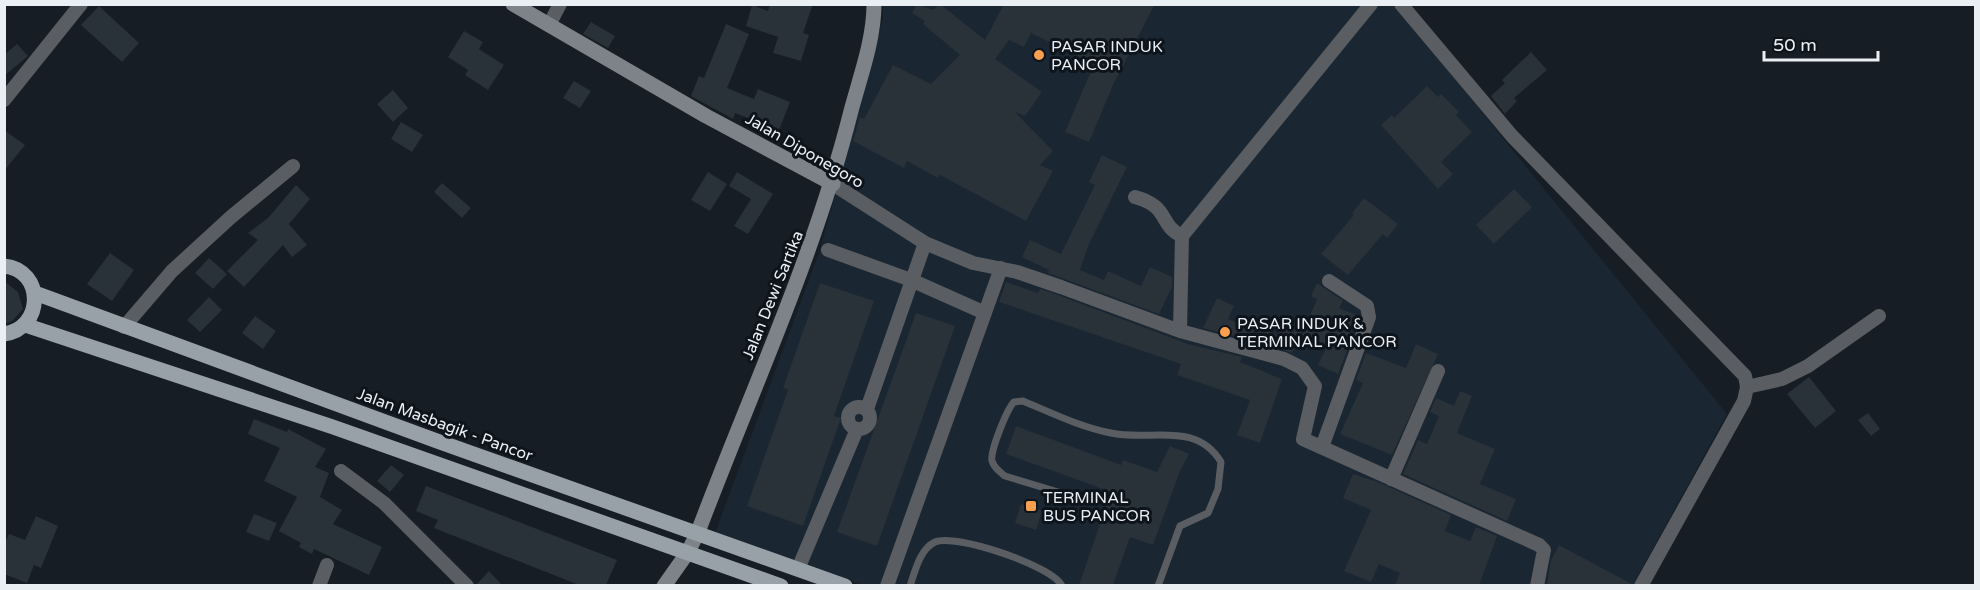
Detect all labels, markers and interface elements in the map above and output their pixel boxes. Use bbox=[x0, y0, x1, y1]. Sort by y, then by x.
scale bar bbox=[1764, 24, 1878, 62]
text: 50 m bbox=[1773, 34, 1817, 56]
place label: PASAR INDUK PANCOR bbox=[1051, 37, 1163, 75]
marker: PASAR INDUK PANCOR bbox=[1032, 48, 1046, 62]
street label: Jalan Diponegoro bbox=[742, 109, 867, 193]
street label: Jalan Dewi Sartika bbox=[738, 228, 808, 363]
place label: PASAR INDUK & TERMINAL PANCOR bbox=[1237, 314, 1397, 352]
marker: PASAR INDUK & TERMINAL PANCOR bbox=[1218, 325, 1232, 339]
street label: Jalan Masbagik - Pancor bbox=[354, 384, 536, 466]
place label: TERMINAL BUS PANCOR bbox=[1043, 488, 1150, 526]
marker: TERMINAL BUS PANCOR bbox=[1024, 499, 1038, 513]

